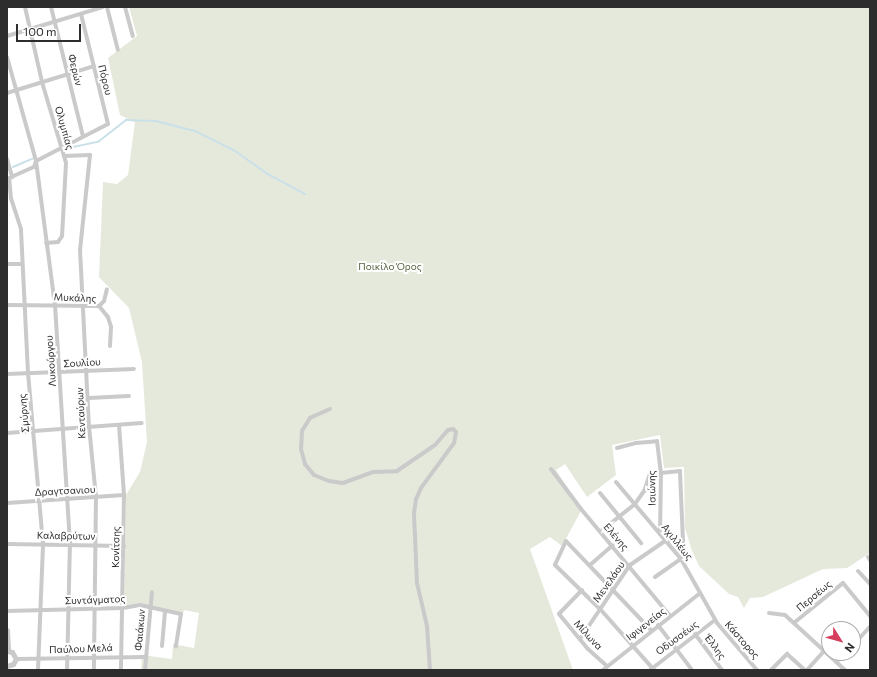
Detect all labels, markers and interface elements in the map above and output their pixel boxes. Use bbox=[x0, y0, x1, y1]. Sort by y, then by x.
scale bar bbox=[18, 16, 83, 42]
text: 100 m bbox=[23, 24, 57, 38]
street label: Φερών bbox=[65, 53, 85, 87]
street label: Πόρου bbox=[95, 64, 115, 96]
street label: Ολυμπίας bbox=[52, 105, 76, 151]
park label: Ποικίλο Όρος bbox=[358, 261, 422, 273]
street label: Μυκάλης bbox=[53, 291, 97, 305]
street label: Λυκούργου bbox=[43, 335, 59, 387]
street label: Σουλίου bbox=[63, 356, 101, 370]
street label: Κενταύρων bbox=[74, 387, 88, 439]
street label: Σμύρνης bbox=[16, 393, 32, 433]
street label: Ισιώνης bbox=[646, 470, 658, 506]
street label: Δραγτσανιου bbox=[34, 483, 96, 499]
street label: Ελένης bbox=[601, 521, 631, 553]
street label: Αχιλλέως bbox=[659, 522, 695, 562]
street label: Κονίτσης bbox=[110, 526, 122, 568]
street label: Καλαβρύτων bbox=[37, 529, 95, 543]
street label: Μενελάου bbox=[591, 559, 627, 605]
street label: Περσέως bbox=[794, 578, 834, 614]
street label: Συντάγματος bbox=[65, 593, 125, 607]
street label: Ιφιγενείας bbox=[624, 605, 668, 643]
street label: Φαιάκων bbox=[132, 609, 148, 651]
street label: Μίλωνα bbox=[571, 618, 605, 652]
street label: Οδυσσέως bbox=[653, 618, 701, 658]
street label: Κάστορος bbox=[722, 619, 762, 661]
north arrow bbox=[821, 621, 861, 661]
street label: Έλλης bbox=[702, 632, 728, 662]
text: N bbox=[843, 641, 858, 655]
street label: Παύλου Μελά bbox=[49, 642, 113, 656]

